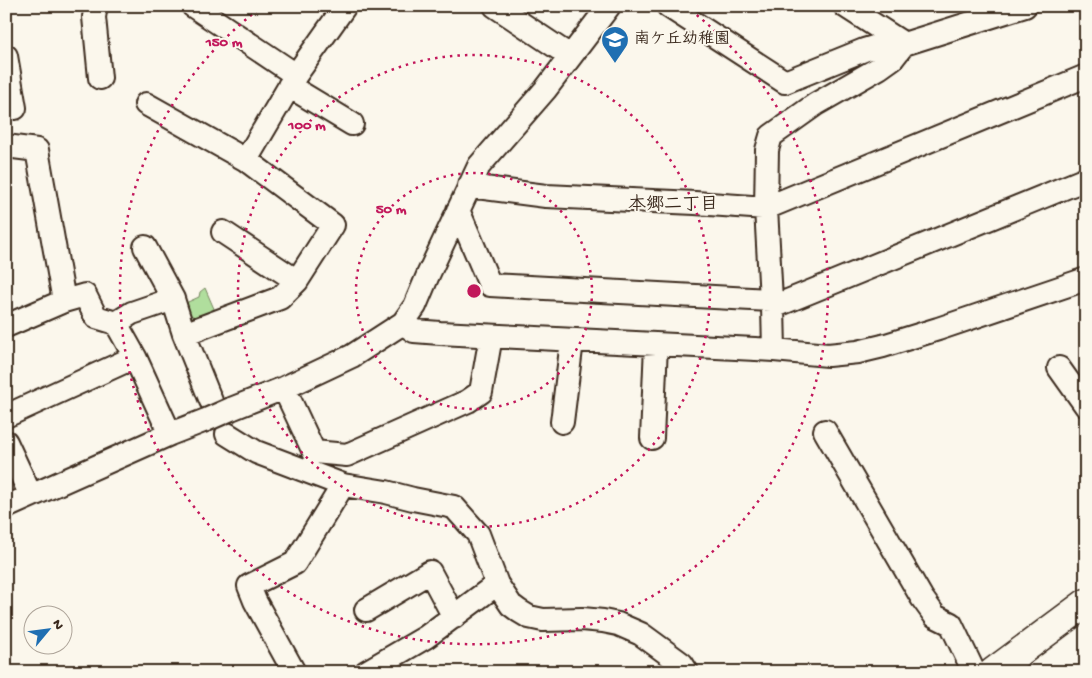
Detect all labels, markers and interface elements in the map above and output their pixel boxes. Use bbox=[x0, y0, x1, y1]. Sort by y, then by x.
school or university icon: 南ケ丘幼稚園 bbox=[600, 25, 630, 64]
place label: 南ケ丘幼稚園 bbox=[634, 29, 730, 50]
text: 150 m bbox=[205, 34, 243, 52]
text: 100 m bbox=[287, 117, 326, 135]
district label: 本郷二丁目 bbox=[628, 194, 718, 216]
text: 50 m bbox=[376, 201, 407, 219]
centre of rings bbox=[465, 282, 483, 300]
north arrow bbox=[22, 606, 72, 656]
text: N bbox=[48, 617, 67, 633]

